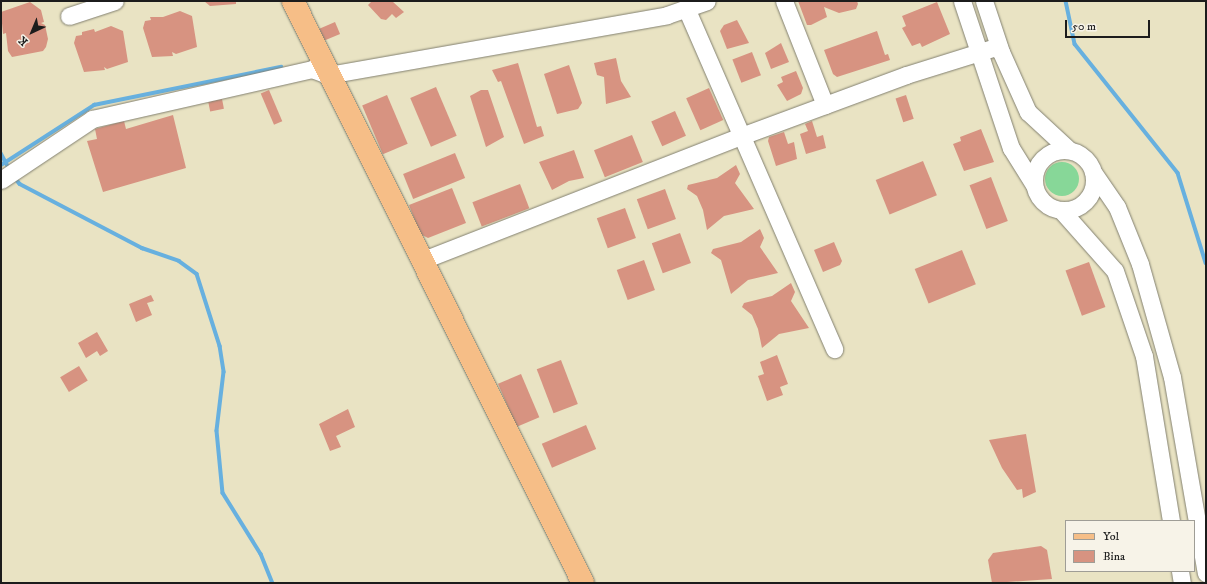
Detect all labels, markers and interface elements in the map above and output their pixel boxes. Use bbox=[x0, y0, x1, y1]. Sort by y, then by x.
north arrow bbox=[12, 12, 52, 52]
scale bar bbox=[1067, 12, 1152, 38]
text: 50 m bbox=[1072, 19, 1096, 34]
text: K bbox=[16, 33, 31, 48]
legend bbox=[1065, 520, 1195, 572]
text: Yol bbox=[1103, 529, 1119, 544]
text: Bina bbox=[1103, 549, 1125, 564]

